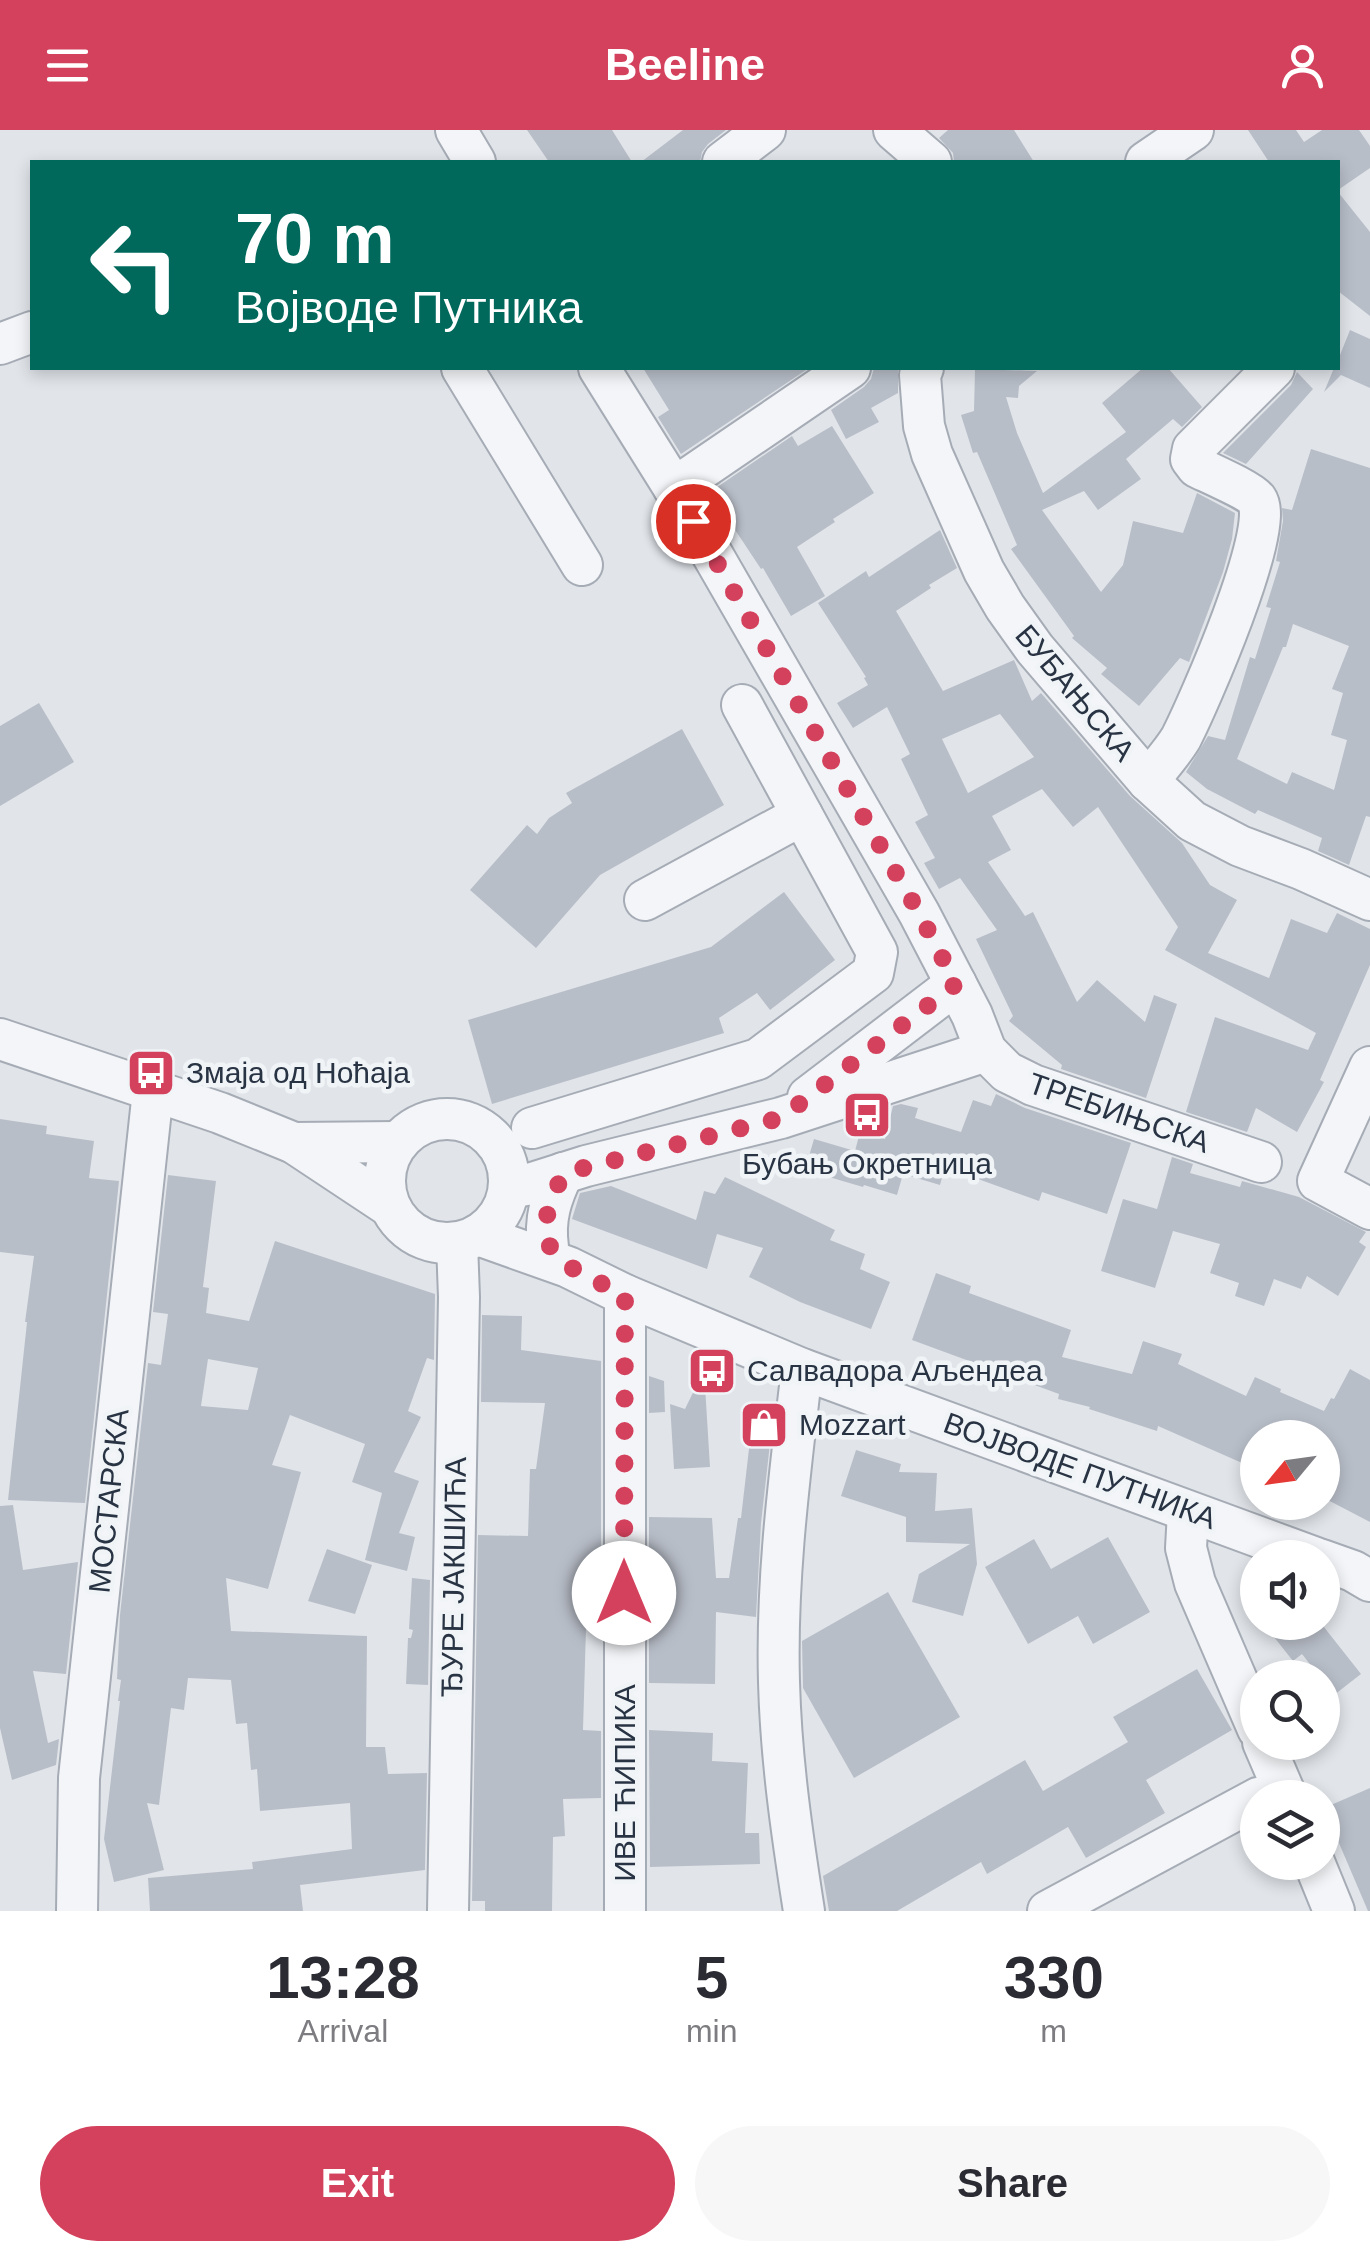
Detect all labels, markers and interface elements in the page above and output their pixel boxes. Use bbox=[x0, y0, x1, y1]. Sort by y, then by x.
icon: menu bbox=[40, 38, 95, 93]
icon: person bbox=[1275, 38, 1330, 93]
text: Beeline bbox=[605, 39, 765, 90]
icon: left bbox=[70, 200, 200, 330]
text: 70 m bbox=[235, 200, 395, 278]
text: Војводе Путника bbox=[235, 282, 582, 333]
pin bbox=[651, 479, 736, 564]
icon: arrive bbox=[666, 494, 721, 549]
street label: БУБАЊСКА bbox=[1009, 618, 1142, 767]
bus stop icon: Змаја од Ноћаја bbox=[125, 1047, 177, 1099]
place label: Змаја од Ноћаја bbox=[186, 1056, 410, 1089]
street label: ТРЕБИЊСКА bbox=[1024, 1066, 1214, 1159]
bus stop icon: Бубањ Окретница bbox=[841, 1089, 893, 1141]
place label: Бубањ Окретница bbox=[742, 1147, 992, 1180]
bus stop icon: Салвадора Аљендеа bbox=[686, 1345, 738, 1397]
place label: Салвадора Аљендеа bbox=[747, 1354, 1043, 1387]
shop icon: Mozzart bbox=[738, 1399, 790, 1451]
street label: ВОЈВОДЕ ПУТНИКА bbox=[940, 1406, 1221, 1535]
street label: МОСТАРСКА bbox=[82, 1407, 135, 1595]
place label: Mozzart bbox=[799, 1408, 906, 1441]
north arrow bbox=[1240, 1420, 1340, 1520]
map controls bbox=[1240, 1420, 1340, 1880]
street label: ЂУРЕ ЈАКШИЋА bbox=[435, 1456, 472, 1698]
button: sound bbox=[1240, 1540, 1340, 1640]
position arrow bbox=[572, 1541, 676, 1645]
button: search bbox=[1240, 1660, 1340, 1760]
street label: ИВЕ ЋИПИКА bbox=[608, 1684, 641, 1882]
button: layers bbox=[1240, 1780, 1340, 1880]
text: 13:28 bbox=[266, 1944, 420, 2011]
text: 5 bbox=[695, 1944, 728, 2011]
text: 330 bbox=[1004, 1944, 1104, 2011]
text: Arrival bbox=[298, 2013, 388, 2049]
text: min bbox=[686, 2013, 737, 2049]
text: m bbox=[1040, 2013, 1067, 2049]
button: Exit bbox=[40, 2126, 675, 2241]
button: Share bbox=[695, 2126, 1330, 2241]

